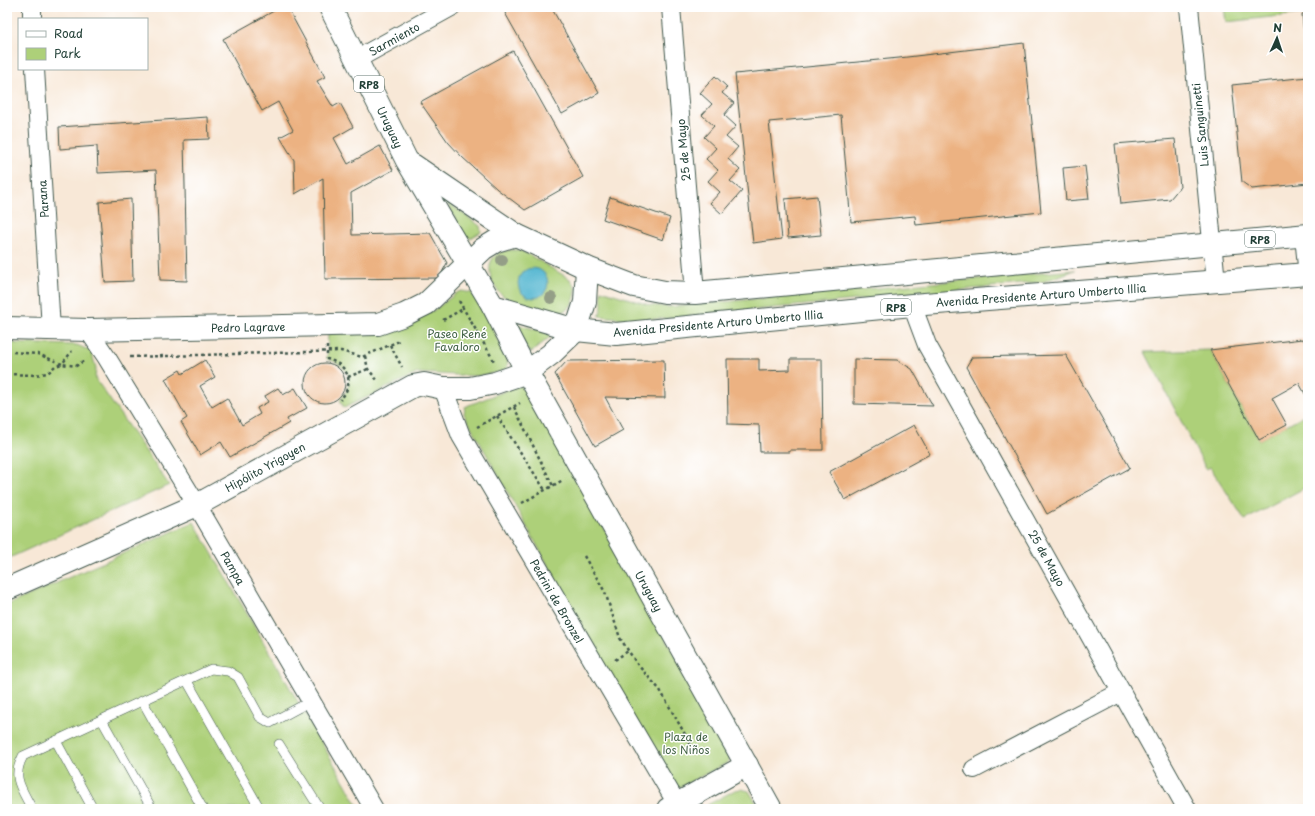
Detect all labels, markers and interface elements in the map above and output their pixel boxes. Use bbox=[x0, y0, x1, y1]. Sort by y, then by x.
legend bbox=[18, 18, 148, 70]
street label: Sarmiento bbox=[365, 18, 423, 60]
north arrow bbox=[1257, 18, 1297, 58]
text: N bbox=[1273, 19, 1283, 36]
text: Road bbox=[54, 24, 83, 42]
text: Park bbox=[54, 44, 81, 62]
road number: RP8 bbox=[354, 76, 384, 92]
street label: Luis Sanguinetti bbox=[1187, 82, 1213, 168]
street label: Uruguay bbox=[373, 103, 407, 151]
street label: 25 de Mayo bbox=[672, 118, 694, 182]
street label: Parana bbox=[33, 179, 53, 218]
road number: RP8 bbox=[1245, 231, 1275, 247]
street label: Avenida Presidente Arturo Umberto Illia bbox=[935, 279, 1147, 311]
road number: RP8 bbox=[881, 299, 911, 315]
street label: Avenida Presidente Arturo Umberto Illia bbox=[612, 305, 824, 341]
street label: Pedro Lagrave bbox=[211, 318, 285, 336]
park label: Paseo René Favaloro bbox=[427, 325, 487, 355]
street label: Hipólito Yrigoyen bbox=[222, 438, 308, 496]
street label: 25 de Mayo bbox=[1024, 527, 1070, 589]
street label: Pampa bbox=[217, 548, 250, 588]
street label: Pedrini de Bronzel bbox=[526, 556, 588, 646]
street label: Uruguay bbox=[631, 567, 667, 615]
park label: Plaza de los Niños bbox=[663, 728, 709, 758]

